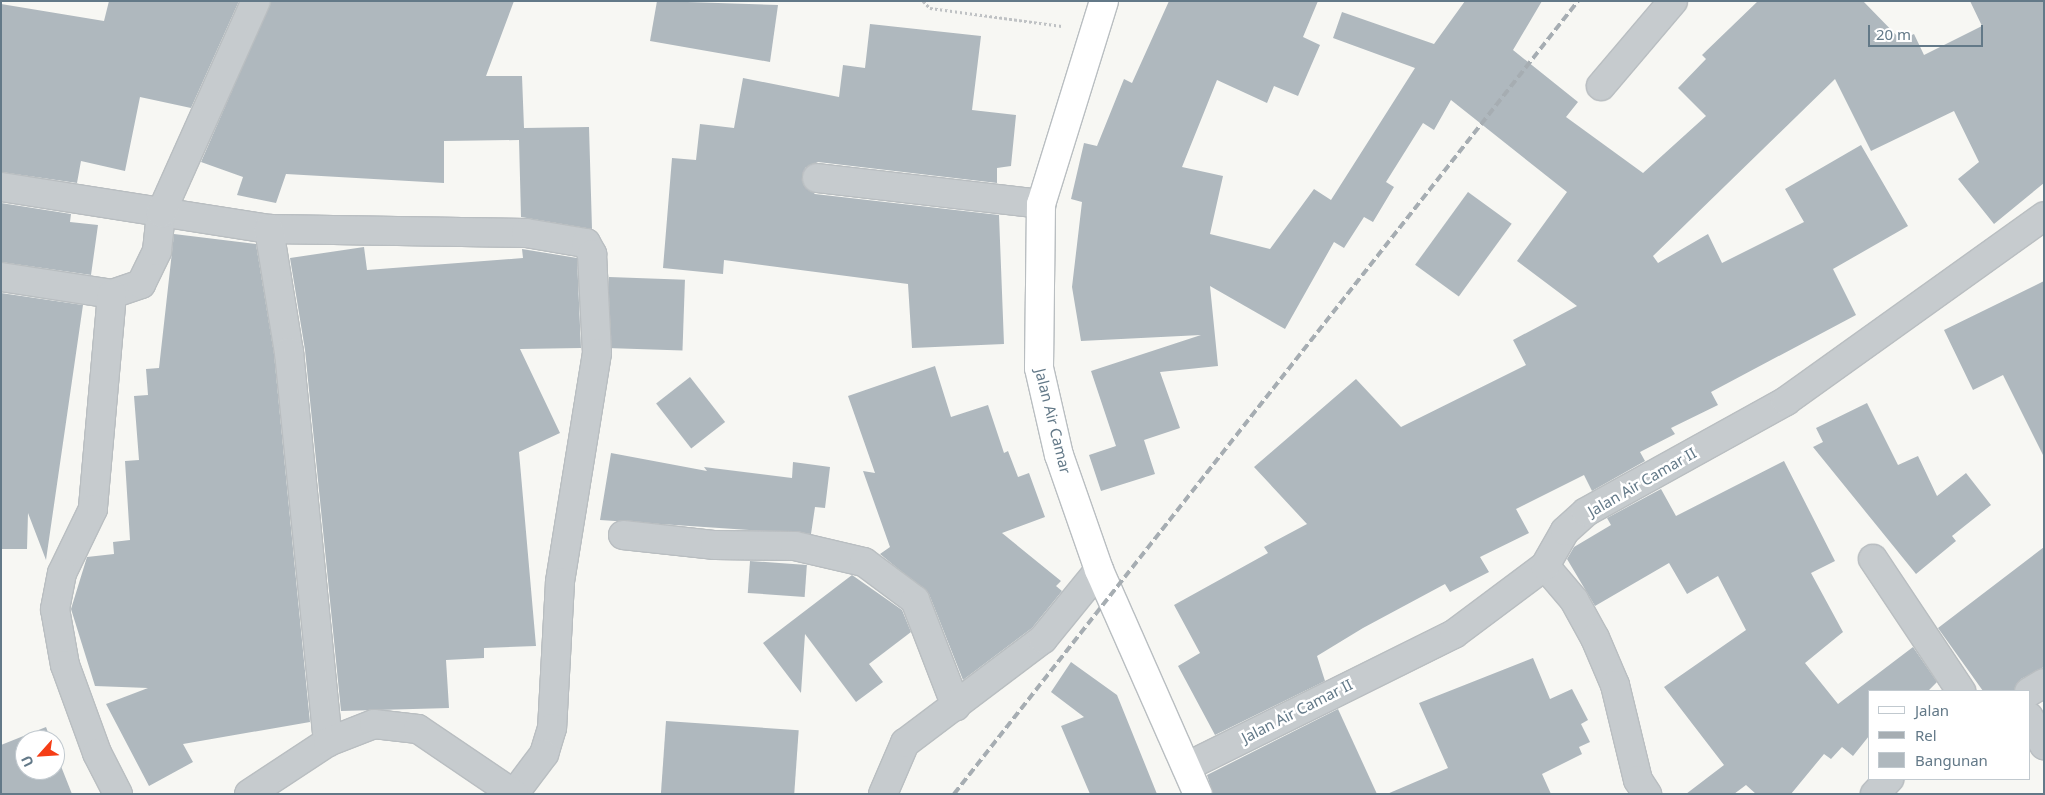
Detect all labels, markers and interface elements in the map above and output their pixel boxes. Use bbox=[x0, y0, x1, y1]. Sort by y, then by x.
scale bar bbox=[1870, 15, 1985, 47]
text: 20 m bbox=[1876, 24, 1911, 44]
street label: Jalan Air Camar bbox=[1031, 366, 1075, 476]
street label: Jalan Air Camar II bbox=[1585, 444, 1699, 520]
street label: Jalan Air Camar II bbox=[1239, 675, 1355, 747]
legend bbox=[1868, 690, 2030, 780]
text: Jalan bbox=[1915, 700, 1949, 720]
text: Rel bbox=[1915, 725, 1937, 745]
north arrow bbox=[15, 730, 65, 780]
text: Bangunan bbox=[1915, 750, 1988, 770]
text: U bbox=[16, 752, 38, 770]

